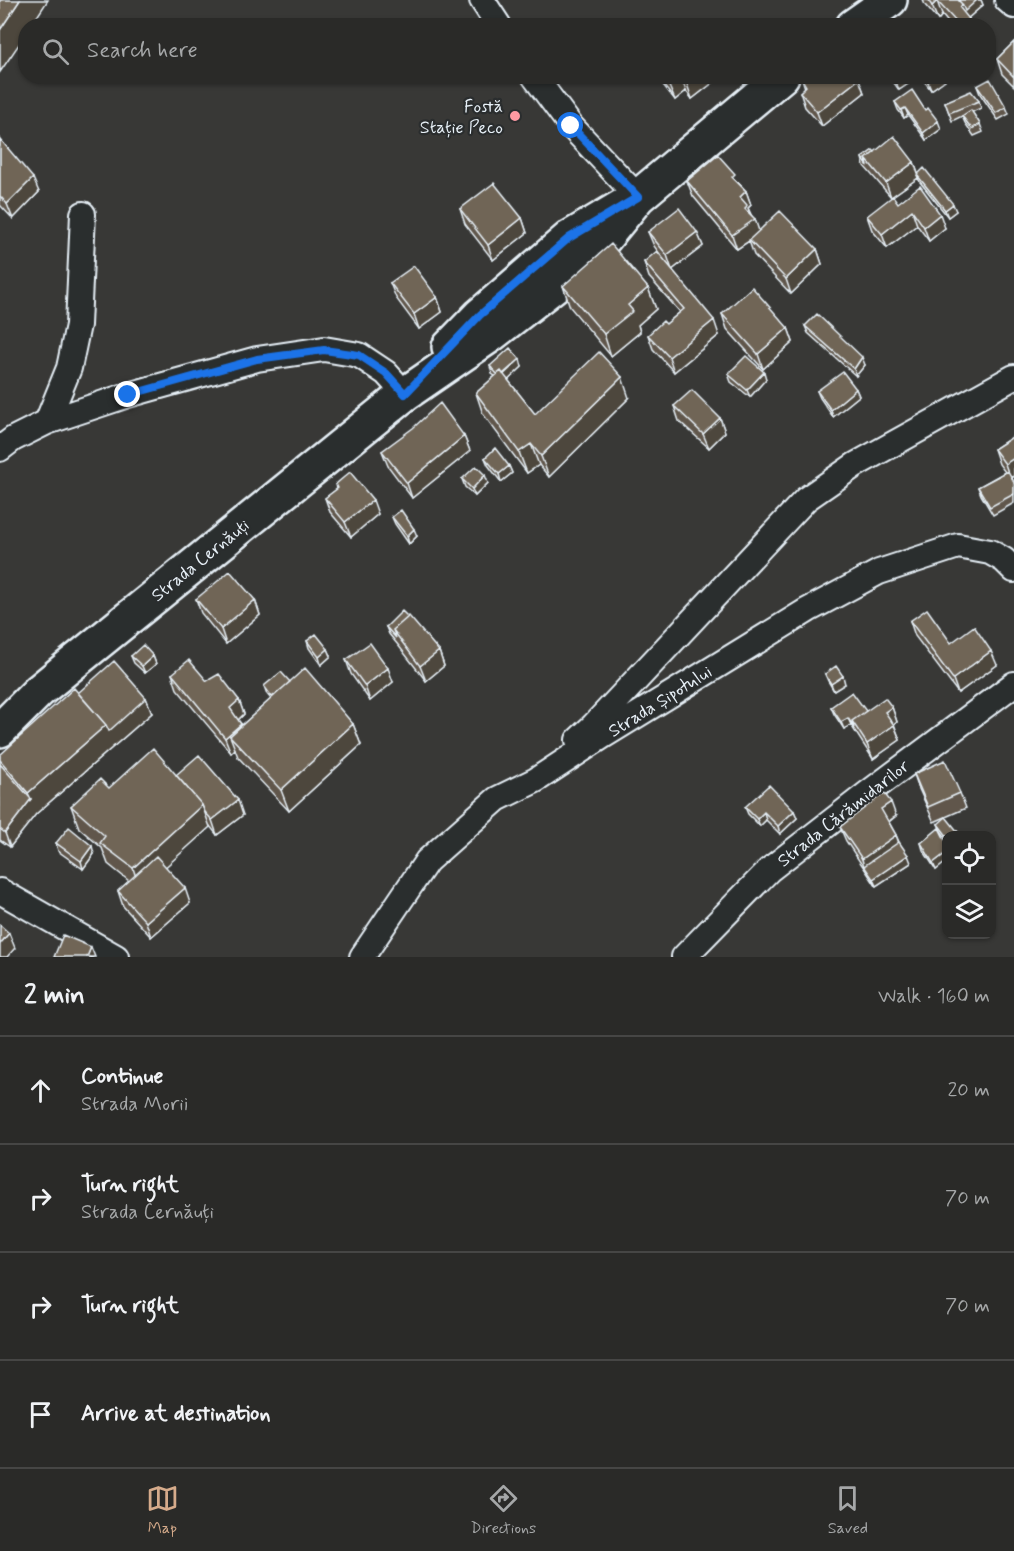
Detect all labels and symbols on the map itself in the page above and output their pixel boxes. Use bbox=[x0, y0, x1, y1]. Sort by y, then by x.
place label: Fostă Stație Peco bbox=[420, 95, 503, 140]
marker: Fostă Stație Peco bbox=[508, 109, 522, 123]
route start bbox=[557, 112, 583, 138]
route end bbox=[114, 381, 140, 407]
street label: Strada Cernăuți bbox=[147, 514, 255, 608]
street label: Strada Șipotului bbox=[604, 660, 717, 743]
street label: Strada Cărămidarilor bbox=[773, 754, 915, 873]

